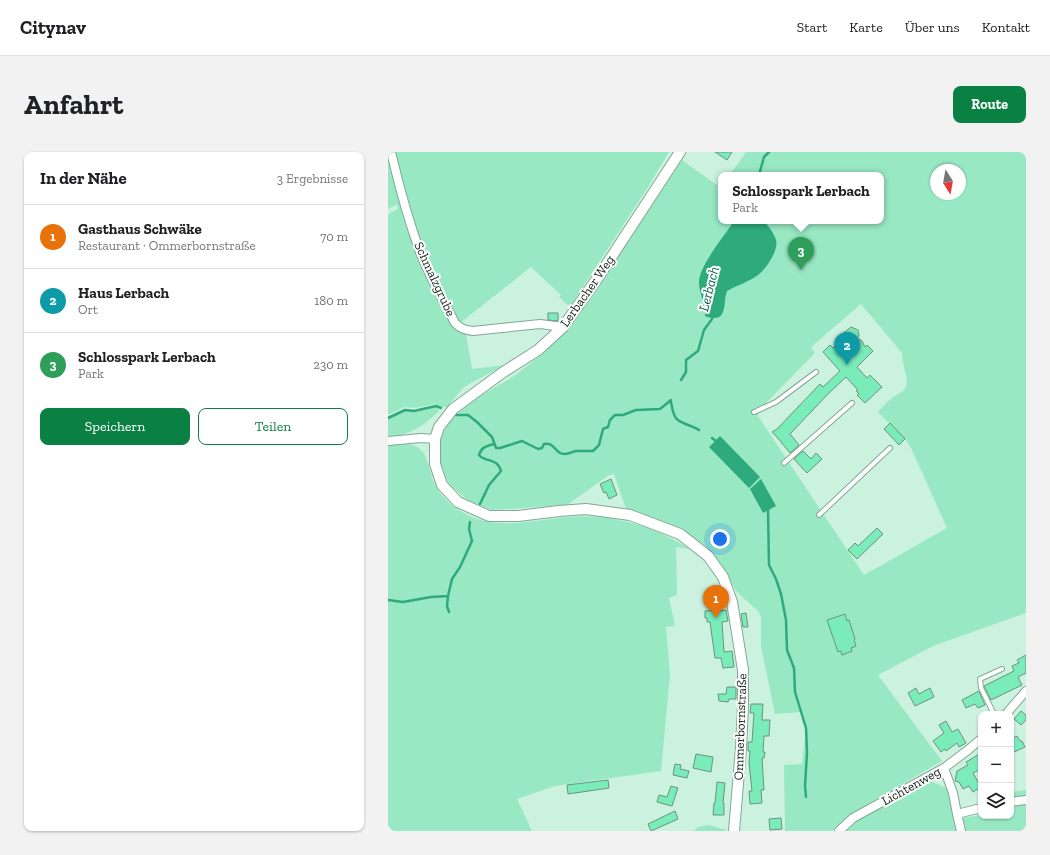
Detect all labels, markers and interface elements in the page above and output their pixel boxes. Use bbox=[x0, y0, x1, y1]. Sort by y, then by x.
text: Citynav bbox=[20, 16, 86, 39]
text: Start bbox=[797, 19, 827, 36]
text: Karte bbox=[849, 19, 883, 36]
text: Über uns bbox=[905, 19, 960, 36]
text: Kontakt bbox=[982, 19, 1030, 36]
button: Route bbox=[953, 86, 1026, 123]
text: Anfahrt bbox=[24, 88, 123, 121]
north arrow bbox=[930, 164, 966, 200]
text: In der Nähe bbox=[40, 168, 127, 188]
text: 3 Ergebnisse bbox=[277, 171, 348, 186]
popup bbox=[718, 172, 884, 224]
text: Schlosspark Lerbach bbox=[732, 182, 870, 200]
text: Park bbox=[732, 200, 758, 215]
text: Gasthaus Schwäke bbox=[78, 220, 202, 238]
text: 1 bbox=[50, 229, 56, 244]
text: 70 m bbox=[320, 229, 348, 244]
pin: 3 bbox=[788, 237, 814, 270]
text: Restaurant · Ommerbornstraße bbox=[78, 238, 256, 253]
street label: Schmalzgrube bbox=[411, 240, 459, 318]
street label: Lerbacher Weg bbox=[557, 252, 617, 330]
water label: Lerbach bbox=[695, 265, 723, 313]
text: Haus Lerbach bbox=[78, 284, 169, 302]
text: 2 bbox=[50, 293, 56, 308]
text: 180 m bbox=[314, 293, 348, 308]
text: Ort bbox=[78, 302, 98, 317]
pin: 2 bbox=[834, 332, 860, 365]
text: Schlosspark Lerbach bbox=[78, 348, 216, 366]
text: 3 bbox=[50, 357, 56, 372]
text: 230 m bbox=[313, 357, 348, 372]
text: Park bbox=[78, 366, 104, 381]
button: Speichern bbox=[40, 408, 190, 445]
button: Teilen bbox=[198, 408, 348, 445]
your location bbox=[710, 529, 730, 549]
pin: 1 bbox=[703, 585, 729, 618]
street label: Ommerbornstraße bbox=[731, 673, 749, 781]
map controls bbox=[978, 711, 1014, 819]
button: + bbox=[978, 711, 1014, 747]
button: − bbox=[978, 747, 1014, 783]
street label: Lichtenweg bbox=[879, 764, 943, 808]
button: layers bbox=[978, 783, 1014, 819]

